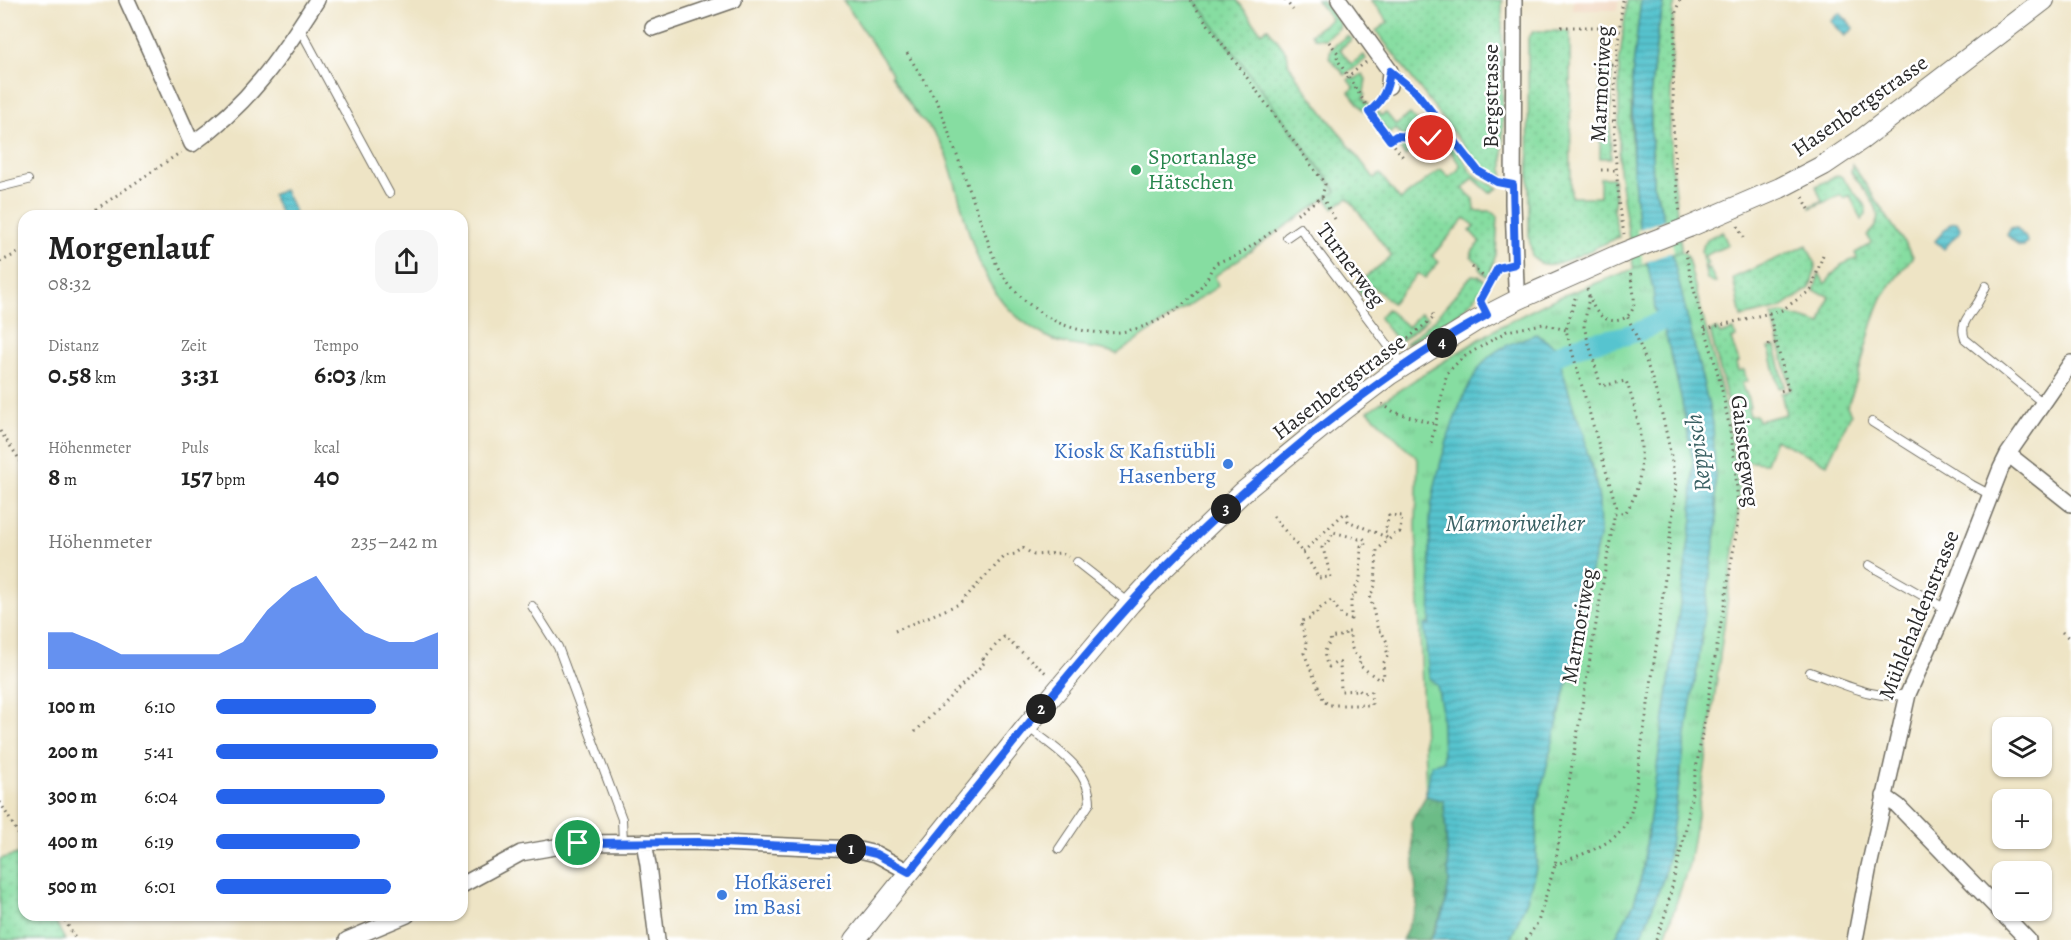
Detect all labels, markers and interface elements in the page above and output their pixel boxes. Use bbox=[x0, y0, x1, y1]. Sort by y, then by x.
street label: Marmoriweg bbox=[1583, 25, 1619, 143]
street label: Bergstrasse bbox=[1476, 44, 1506, 148]
street label: Hasenbergstrasse bbox=[1786, 48, 1934, 164]
pin bbox=[1405, 112, 1456, 163]
icon: check bbox=[1414, 121, 1447, 154]
place label: Sportanlage Hätschen bbox=[1148, 142, 1257, 197]
marker: Sportanlage Hätschen bbox=[1129, 163, 1143, 177]
street label: Turnerweg bbox=[1309, 217, 1393, 313]
text: Morgenlauf bbox=[48, 225, 210, 270]
button: share bbox=[375, 230, 438, 293]
text: 08:32 bbox=[48, 270, 91, 297]
street label: Hasenbergstrasse bbox=[1266, 327, 1412, 447]
pin: 4 bbox=[1427, 328, 1457, 358]
text: 4 bbox=[1438, 332, 1446, 354]
text: Distanz bbox=[48, 335, 99, 357]
text: Zeit bbox=[181, 335, 207, 357]
text: Tempo bbox=[314, 335, 359, 357]
text: 0.58 bbox=[48, 357, 92, 392]
text: 3:31 bbox=[181, 357, 219, 392]
text: 6:03 bbox=[314, 357, 357, 392]
text: km bbox=[92, 367, 116, 389]
text: /km bbox=[357, 367, 386, 389]
street label: Gaisstegweg bbox=[1723, 393, 1767, 509]
water label: Reppisch bbox=[1677, 412, 1719, 494]
place label: Kiosk & Kafistübli Hasenberg bbox=[1054, 436, 1216, 491]
text: Höhenmeter bbox=[48, 437, 131, 459]
text: Puls bbox=[181, 437, 209, 459]
text: kcal bbox=[314, 437, 340, 459]
marker: Kiosk & Kafistübli Hasenberg bbox=[1221, 457, 1235, 471]
text: 8 bbox=[48, 459, 60, 494]
text: 157 bbox=[181, 459, 213, 494]
text: 40 bbox=[314, 459, 339, 494]
text: m bbox=[60, 469, 77, 491]
text: bpm bbox=[213, 469, 246, 491]
pin: 3 bbox=[1211, 494, 1241, 524]
text: 3 bbox=[1223, 498, 1229, 520]
water label: Marmoriweiher bbox=[1445, 507, 1585, 539]
street label: Mühlehaldenstrasse bbox=[1871, 526, 1967, 704]
text: Höhenmeter bbox=[48, 528, 152, 555]
text: 235–242 m bbox=[351, 528, 438, 555]
street label: Marmoriweg bbox=[1554, 566, 1604, 686]
text: 100 m bbox=[48, 693, 96, 720]
text: 6:10 bbox=[144, 693, 176, 720]
pin: 2 bbox=[1026, 694, 1056, 724]
text: 2 bbox=[1037, 698, 1045, 720]
map controls bbox=[1992, 717, 2052, 921]
button: layers bbox=[1992, 717, 2052, 777]
text: 200 m bbox=[48, 738, 98, 765]
text: 5:41 bbox=[144, 738, 173, 765]
text: 300 m bbox=[48, 783, 97, 810]
text: 6:04 bbox=[144, 783, 178, 810]
button: + bbox=[1992, 789, 2052, 849]
pin bbox=[552, 817, 603, 868]
icon: arrive bbox=[561, 826, 594, 859]
text: 400 m bbox=[48, 828, 98, 855]
text: 6:19 bbox=[144, 828, 174, 855]
pin: 1 bbox=[836, 834, 866, 864]
text: 1 bbox=[848, 838, 854, 860]
button: − bbox=[1992, 861, 2052, 921]
place label: Hofkäserei im Basi bbox=[734, 867, 832, 922]
text: 500 m bbox=[48, 873, 97, 900]
text: 6:01 bbox=[144, 873, 176, 900]
marker: Hofkäserei im Basi bbox=[715, 888, 729, 902]

